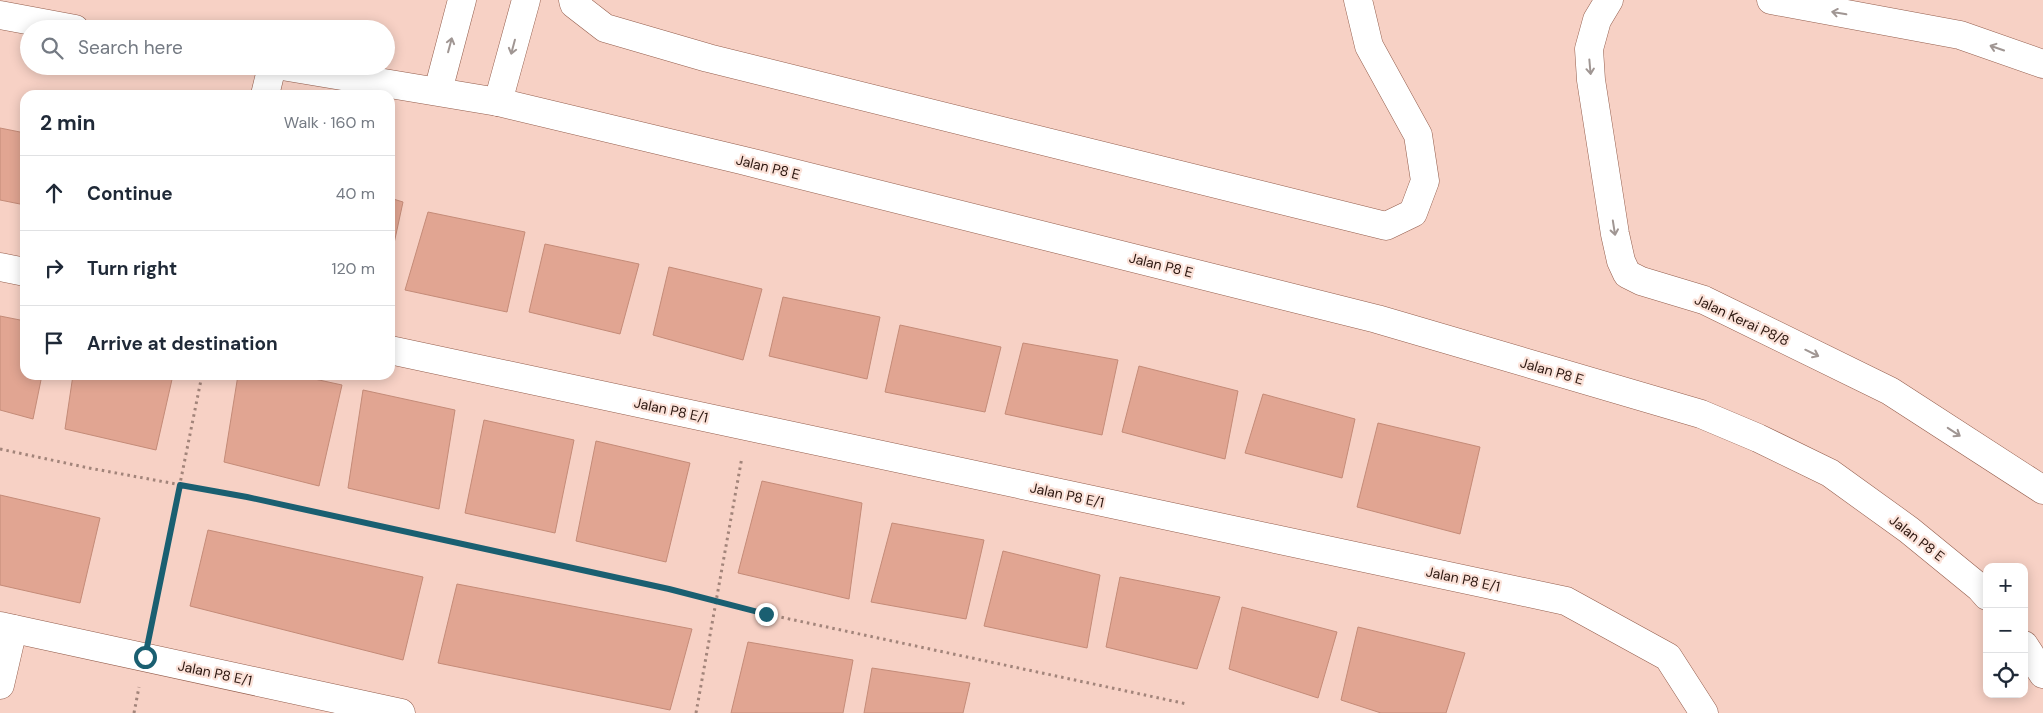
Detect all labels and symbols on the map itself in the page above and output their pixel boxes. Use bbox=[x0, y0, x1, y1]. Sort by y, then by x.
one-way arrow bbox=[1831, 7, 1847, 17]
one-way arrow bbox=[445, 38, 455, 54]
one-way arrow bbox=[508, 39, 518, 55]
one-way arrow bbox=[1990, 43, 2005, 52]
one-way arrow bbox=[1585, 59, 1595, 75]
street label: Jalan P8 E bbox=[734, 150, 802, 184]
one-way arrow bbox=[1609, 219, 1619, 235]
street label: Jalan P8 E bbox=[1127, 248, 1195, 282]
street label: Jalan Kerai P8/8 bbox=[1692, 290, 1792, 350]
one-way arrow bbox=[1804, 349, 1819, 358]
street label: Jalan P8 E bbox=[1518, 353, 1586, 389]
street label: Jalan P8 E/1 bbox=[632, 393, 710, 427]
one-way arrow bbox=[1947, 426, 1961, 437]
street label: Jalan P8 E/1 bbox=[1028, 478, 1106, 512]
street label: Jalan P8 E bbox=[1886, 511, 1948, 565]
street label: Jalan P8 E/1 bbox=[1424, 562, 1502, 596]
route end bbox=[755, 603, 778, 626]
route start bbox=[134, 646, 157, 669]
street label: Jalan P8 E/1 bbox=[176, 656, 254, 690]

